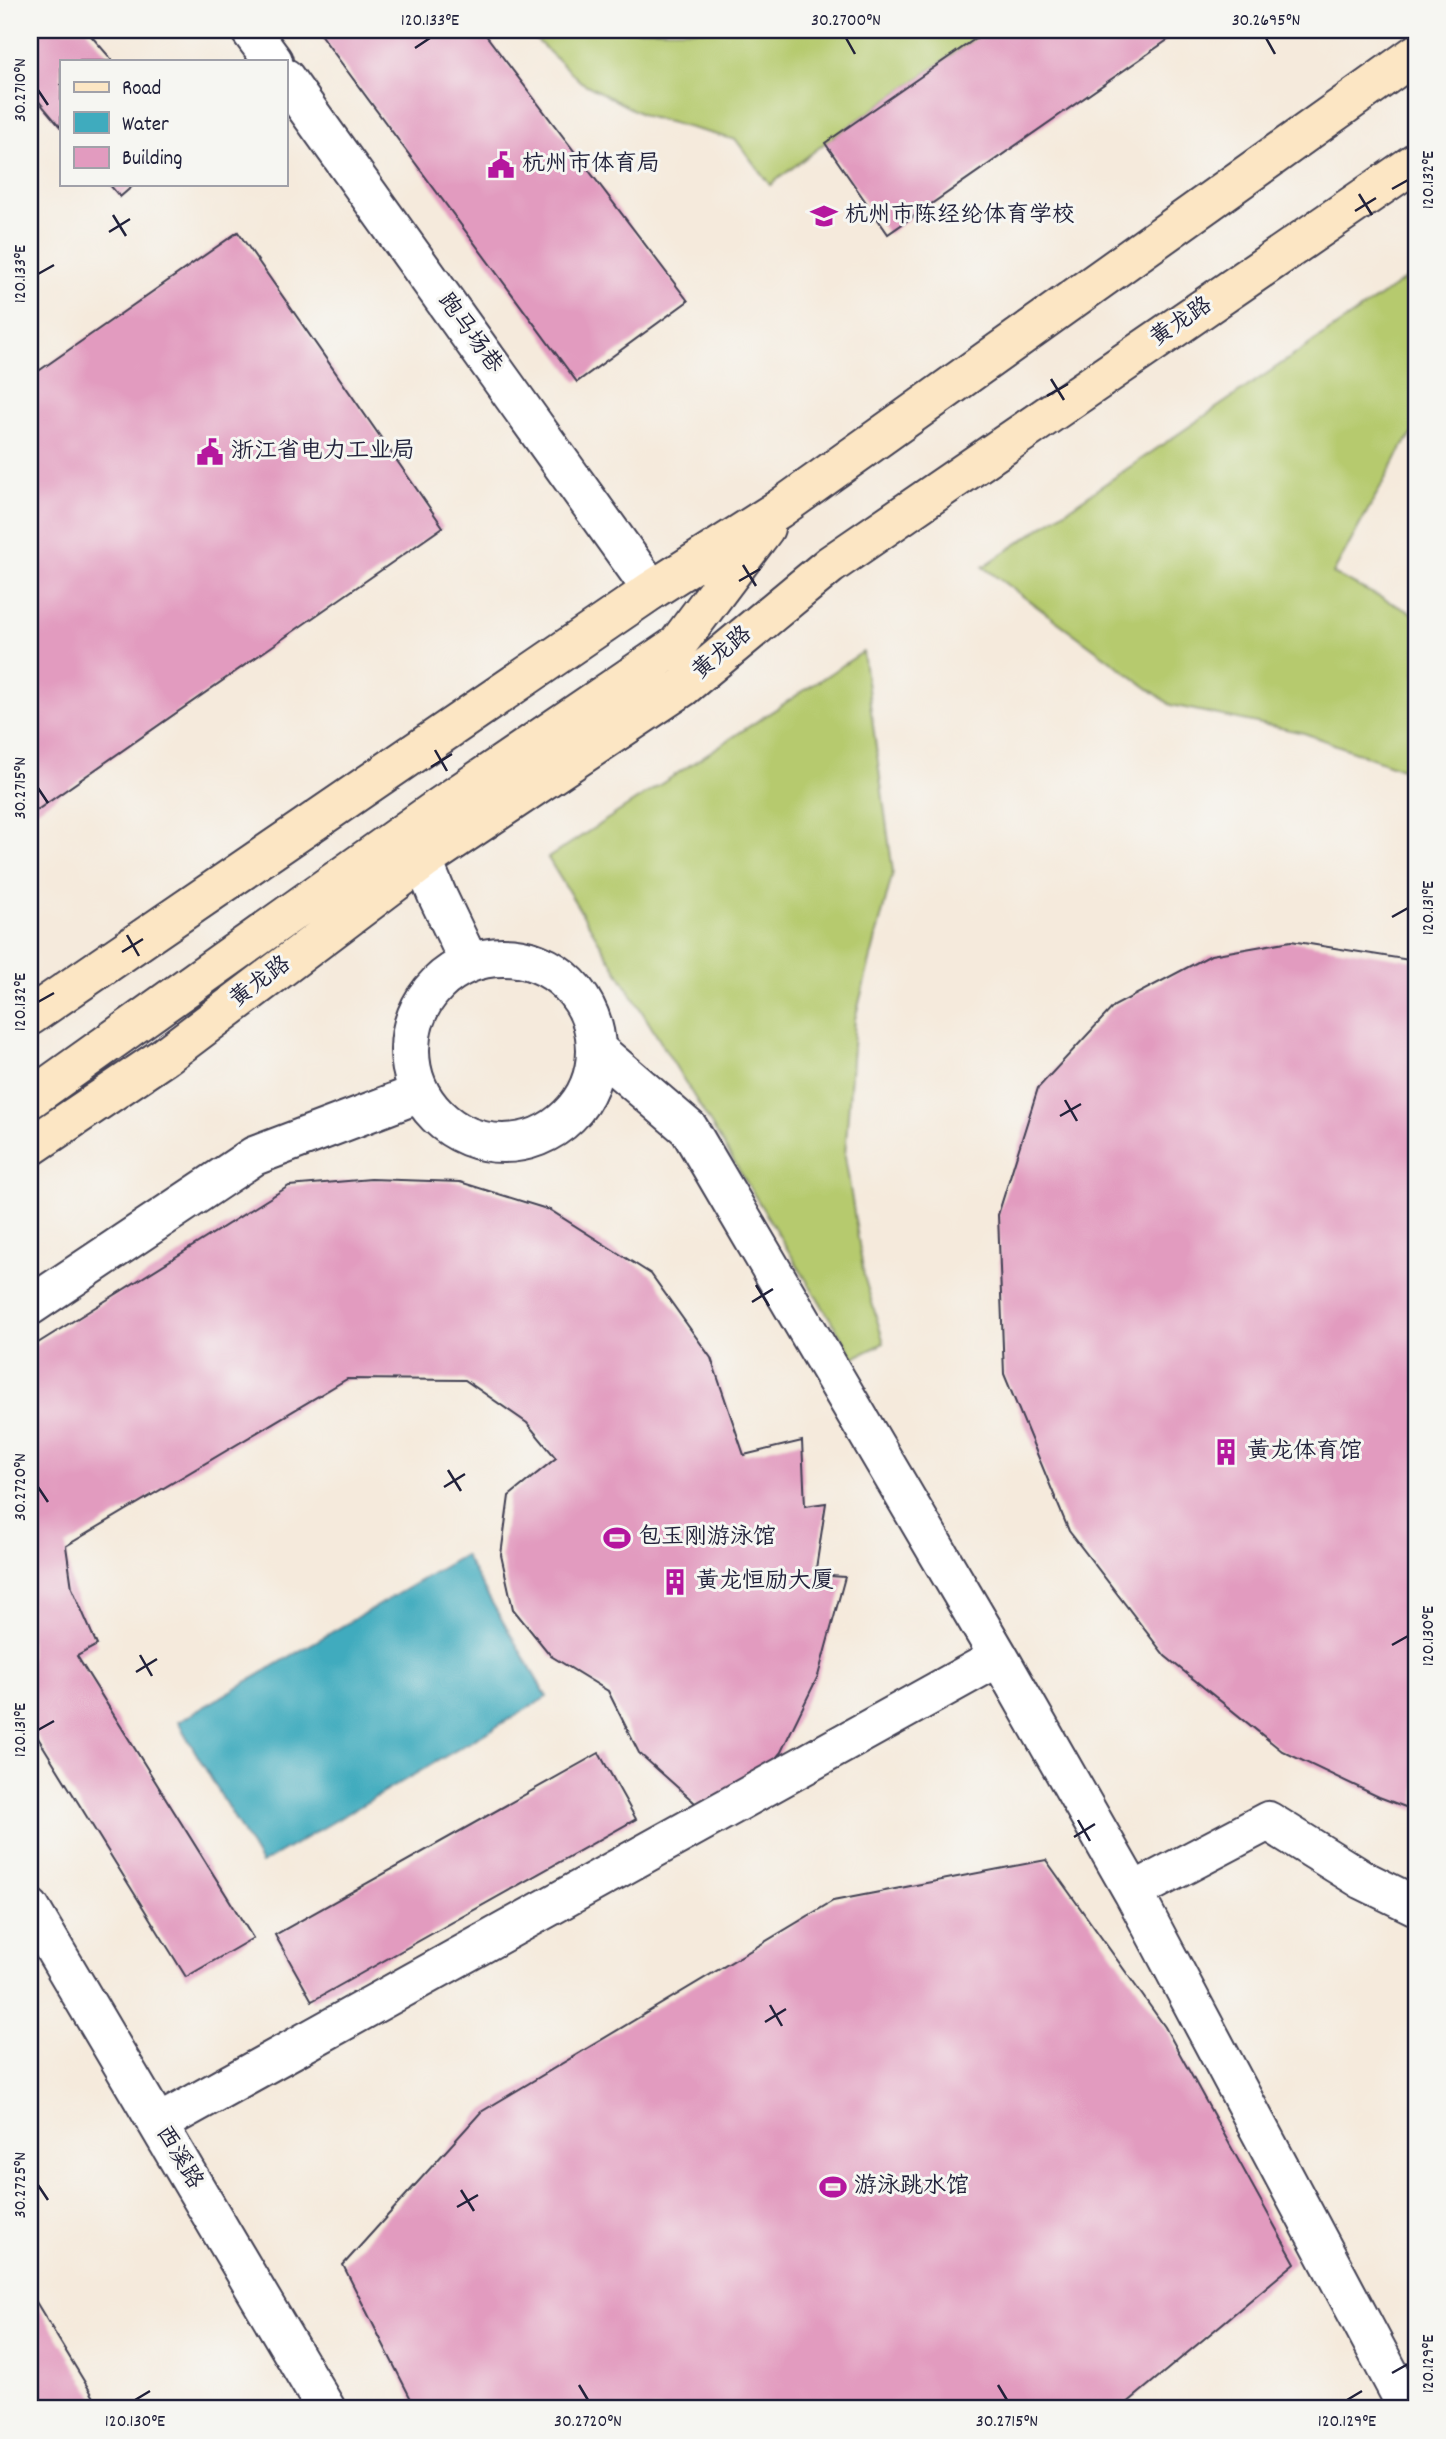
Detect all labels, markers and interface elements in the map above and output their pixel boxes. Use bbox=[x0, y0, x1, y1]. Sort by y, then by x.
text: 120.133°E bbox=[401, 9, 459, 34]
text: 30.2700°N bbox=[811, 9, 881, 34]
text: 30.2695°N bbox=[1232, 9, 1300, 34]
text: 30.2710°N bbox=[9, 58, 34, 122]
legend bbox=[60, 60, 287, 186]
text: Road bbox=[122, 75, 161, 105]
text: Water bbox=[122, 111, 169, 141]
text: Building bbox=[122, 145, 182, 175]
place label: 杭州市体育局 bbox=[522, 149, 660, 182]
public building icon: 杭州市体育局 bbox=[486, 150, 516, 180]
text: 120.132°E bbox=[1417, 151, 1442, 209]
place label: 杭州市陈经纶体育学校 bbox=[845, 200, 1075, 233]
school or university icon: 杭州市陈经纶体育学校 bbox=[809, 201, 839, 231]
text: 120.133°E bbox=[9, 245, 34, 303]
street label: 跑马场巷 bbox=[429, 287, 510, 382]
street label: 黄龙路 bbox=[1144, 290, 1220, 356]
place label: 浙江省电力工业局 bbox=[231, 436, 415, 469]
public building icon: 浙江省电力工业局 bbox=[195, 437, 225, 467]
street label: 黄龙路 bbox=[686, 619, 760, 689]
text: 30.2715°N bbox=[9, 757, 34, 819]
text: 120.131°E bbox=[1417, 881, 1442, 935]
street label: 黄龙路 bbox=[224, 949, 298, 1017]
text: 120.132°E bbox=[9, 973, 34, 1031]
place label: 黄龙体育馆 bbox=[1247, 1436, 1362, 1469]
building icon: 黄龙体育馆 bbox=[1211, 1437, 1241, 1467]
text: 30.2720°N bbox=[9, 1453, 34, 1521]
place label: 包玉刚游泳馆 bbox=[638, 1522, 776, 1555]
sports icon: 包玉刚游泳馆 bbox=[602, 1523, 632, 1553]
place label: 黄龙恒励大厦 bbox=[696, 1566, 834, 1599]
building icon: 黄龙恒励大厦 bbox=[660, 1567, 690, 1597]
text: 120.130°E bbox=[1417, 1606, 1442, 1666]
text: 120.131°E bbox=[9, 1703, 34, 1757]
street label: 西溪路 bbox=[146, 2120, 210, 2196]
text: 30.2725°N bbox=[9, 2152, 34, 2218]
place label: 游泳跳水馆 bbox=[854, 2171, 969, 2204]
sports icon: 游泳跳水馆 bbox=[818, 2172, 848, 2202]
text: 120.129°E bbox=[1417, 2335, 1442, 2393]
text: 120.130°E bbox=[105, 2410, 165, 2435]
text: 30.2720°N bbox=[554, 2410, 622, 2435]
text: 30.2715°N bbox=[976, 2410, 1038, 2435]
text: 120.129°E bbox=[1318, 2410, 1376, 2435]

